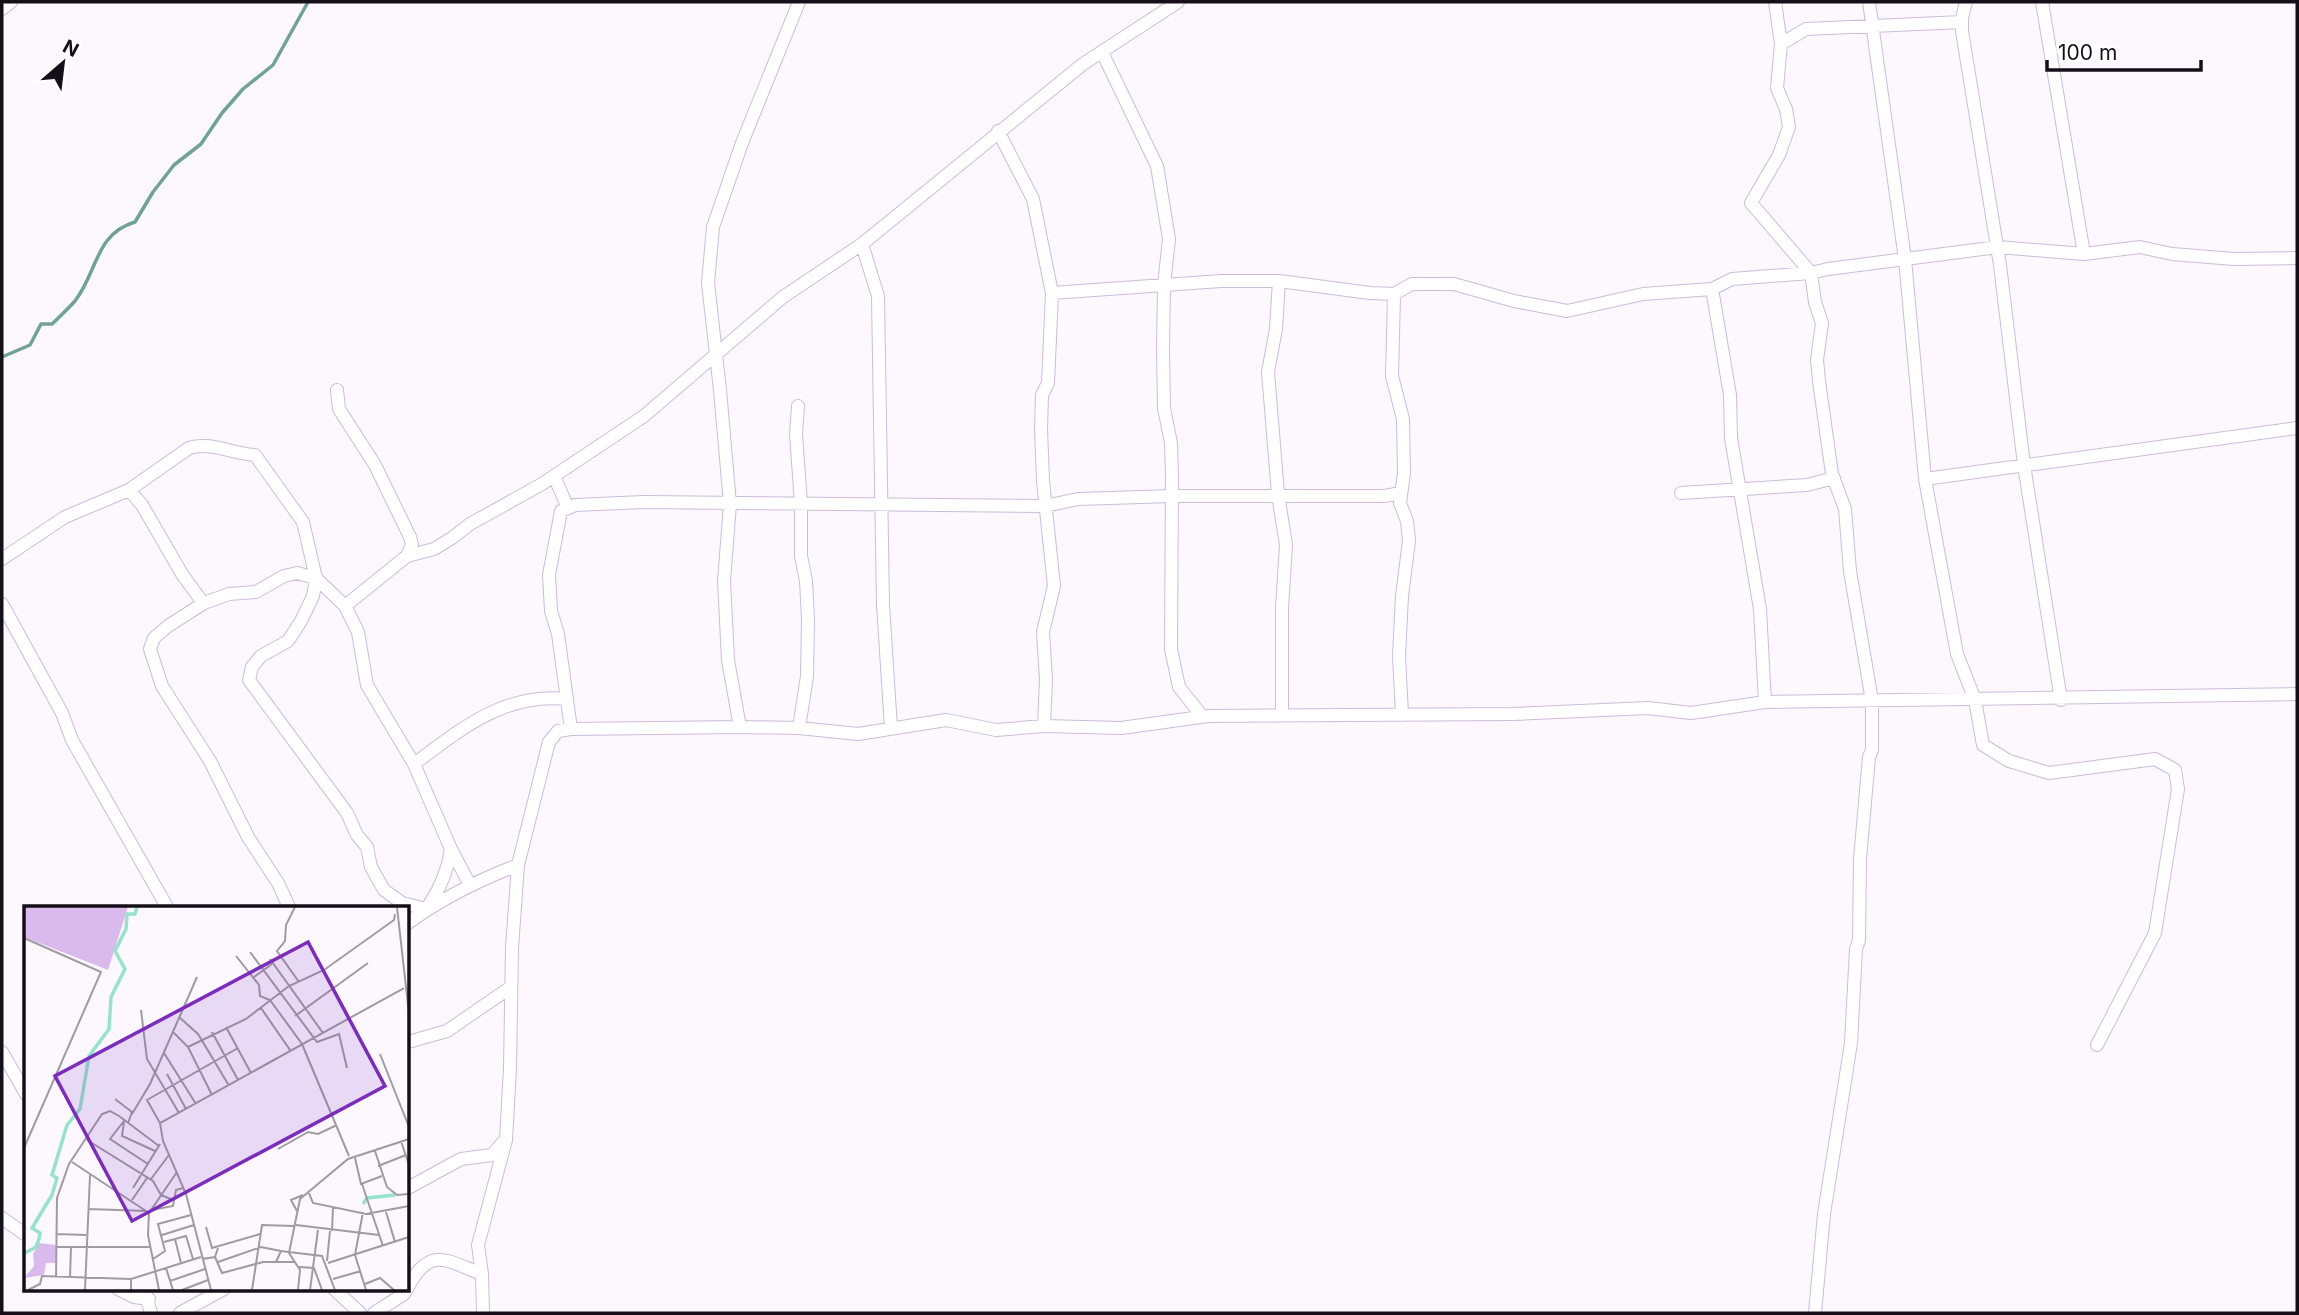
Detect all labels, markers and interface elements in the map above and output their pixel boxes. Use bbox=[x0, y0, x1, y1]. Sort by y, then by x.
north arrow bbox=[28, 28, 98, 98]
scale bar bbox=[2047, 28, 2201, 72]
text: N bbox=[59, 35, 83, 62]
text: 100 m bbox=[2058, 40, 2117, 65]
inset map bbox=[24, 906, 410, 1290]

